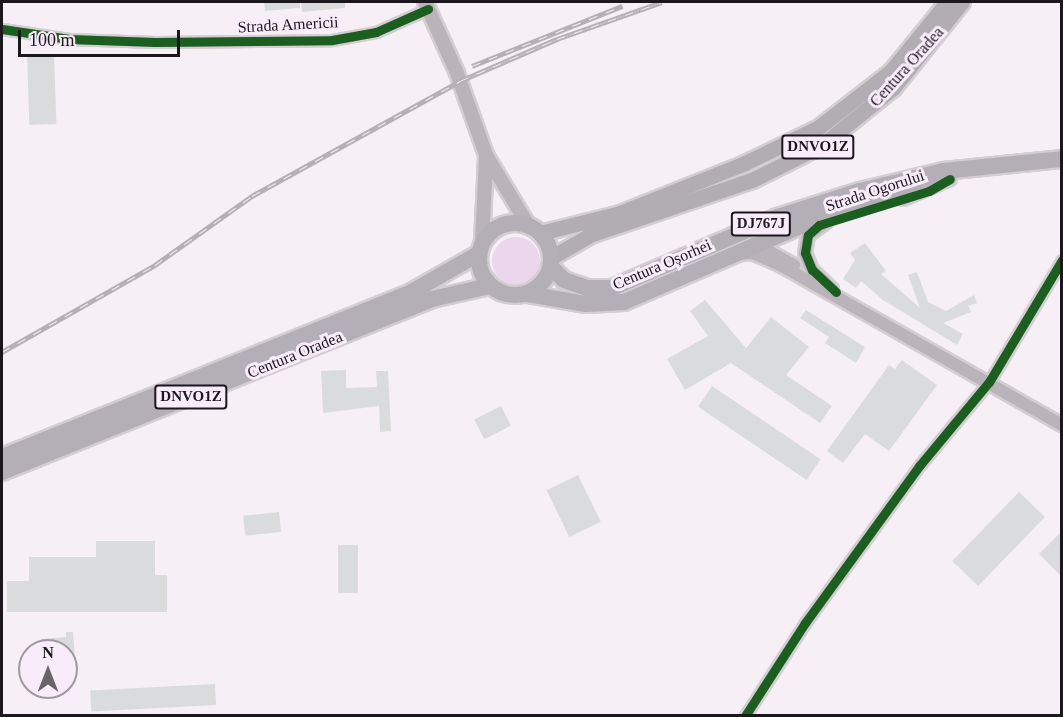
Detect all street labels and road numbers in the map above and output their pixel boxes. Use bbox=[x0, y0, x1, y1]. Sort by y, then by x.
street label: Strada Americii bbox=[237, 13, 339, 37]
street label: Centura Oradea bbox=[866, 23, 948, 111]
road number: DNVO1Z bbox=[780, 135, 856, 159]
street label: Strada Ogorului bbox=[823, 166, 927, 216]
road number: DJ767J bbox=[730, 212, 792, 236]
street label: Centura Oșorhei bbox=[610, 236, 714, 294]
street label: Centura Oradea bbox=[245, 327, 345, 383]
road number: DNVO1Z bbox=[154, 385, 228, 409]

